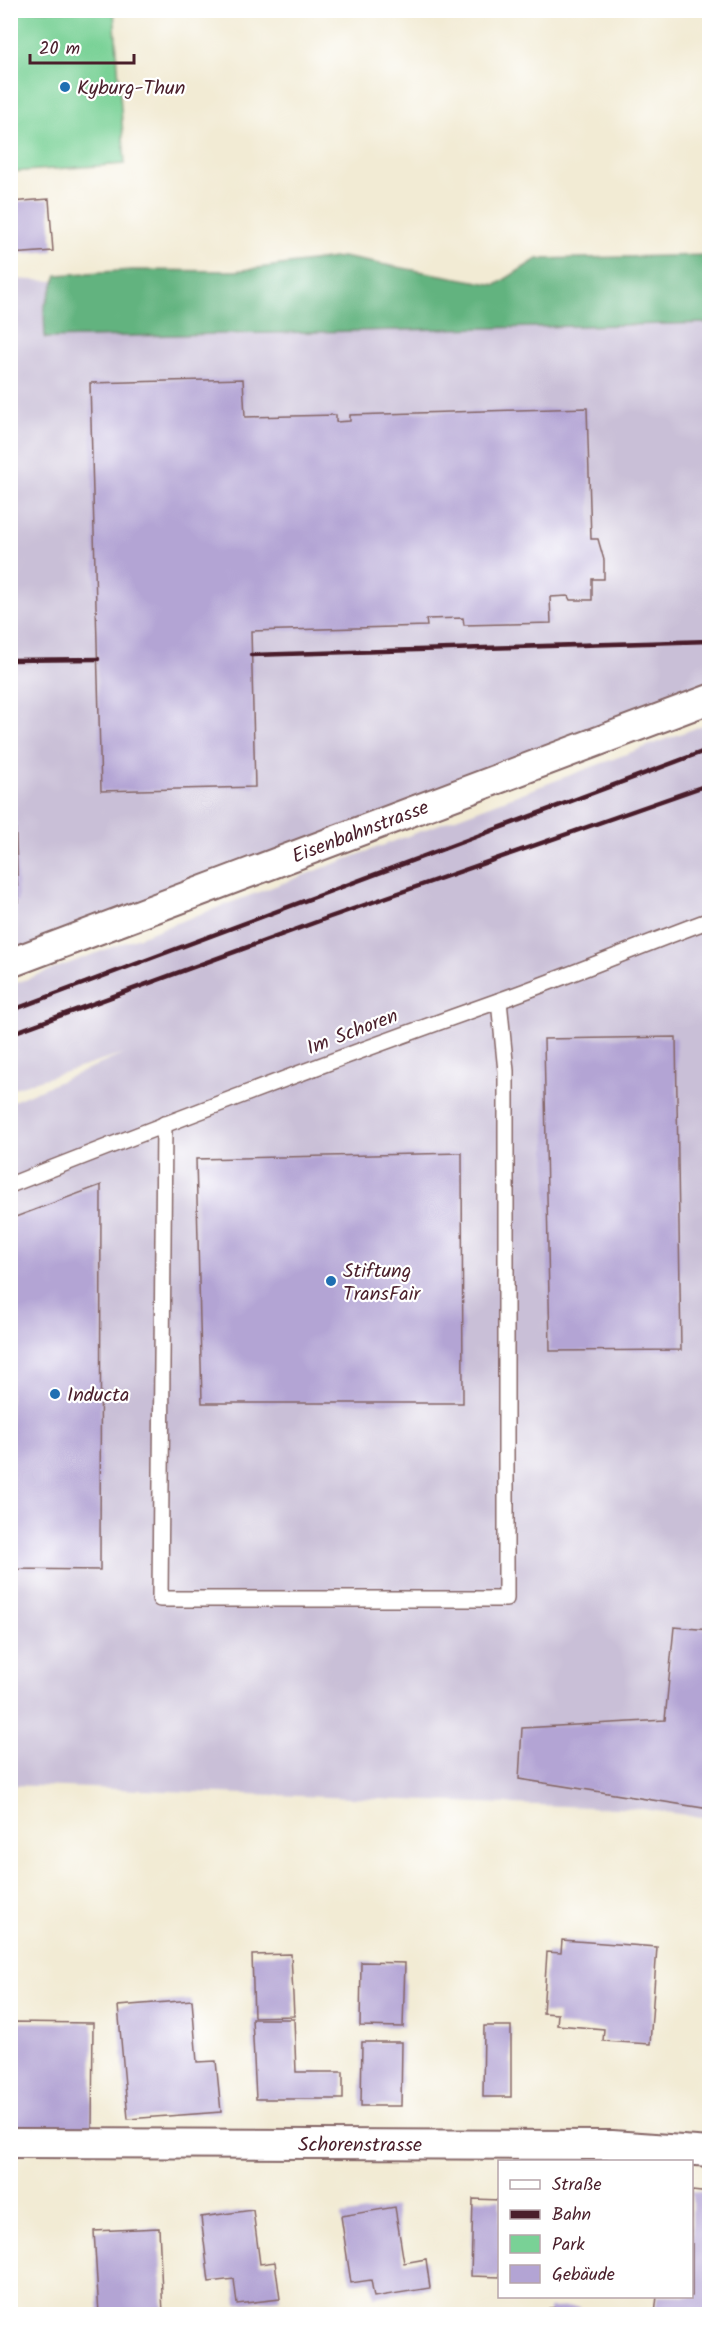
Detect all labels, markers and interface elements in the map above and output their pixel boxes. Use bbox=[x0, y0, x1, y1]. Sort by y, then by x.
scale bar bbox=[30, 27, 134, 65]
text: 20 m bbox=[39, 35, 80, 64]
place label: Kyburg-Thun bbox=[77, 73, 185, 105]
marker: Kyburg-Thun bbox=[58, 80, 72, 94]
street label: Eisenbahnstrasse bbox=[287, 792, 434, 873]
street label: Im Schoren bbox=[302, 1001, 403, 1065]
place label: Stiftung TransFair bbox=[343, 1256, 421, 1311]
marker: Stiftung TransFair bbox=[324, 1274, 338, 1288]
place label: Inducta bbox=[67, 1380, 129, 1412]
marker: Inducta bbox=[48, 1387, 62, 1401]
street label: Schorenstrasse bbox=[298, 2130, 422, 2162]
legend bbox=[498, 2160, 693, 2298]
text: Straße bbox=[552, 2171, 602, 2200]
text: Bahn bbox=[552, 2201, 591, 2230]
text: Park bbox=[552, 2231, 585, 2260]
text: Gebäude bbox=[552, 2261, 615, 2290]

